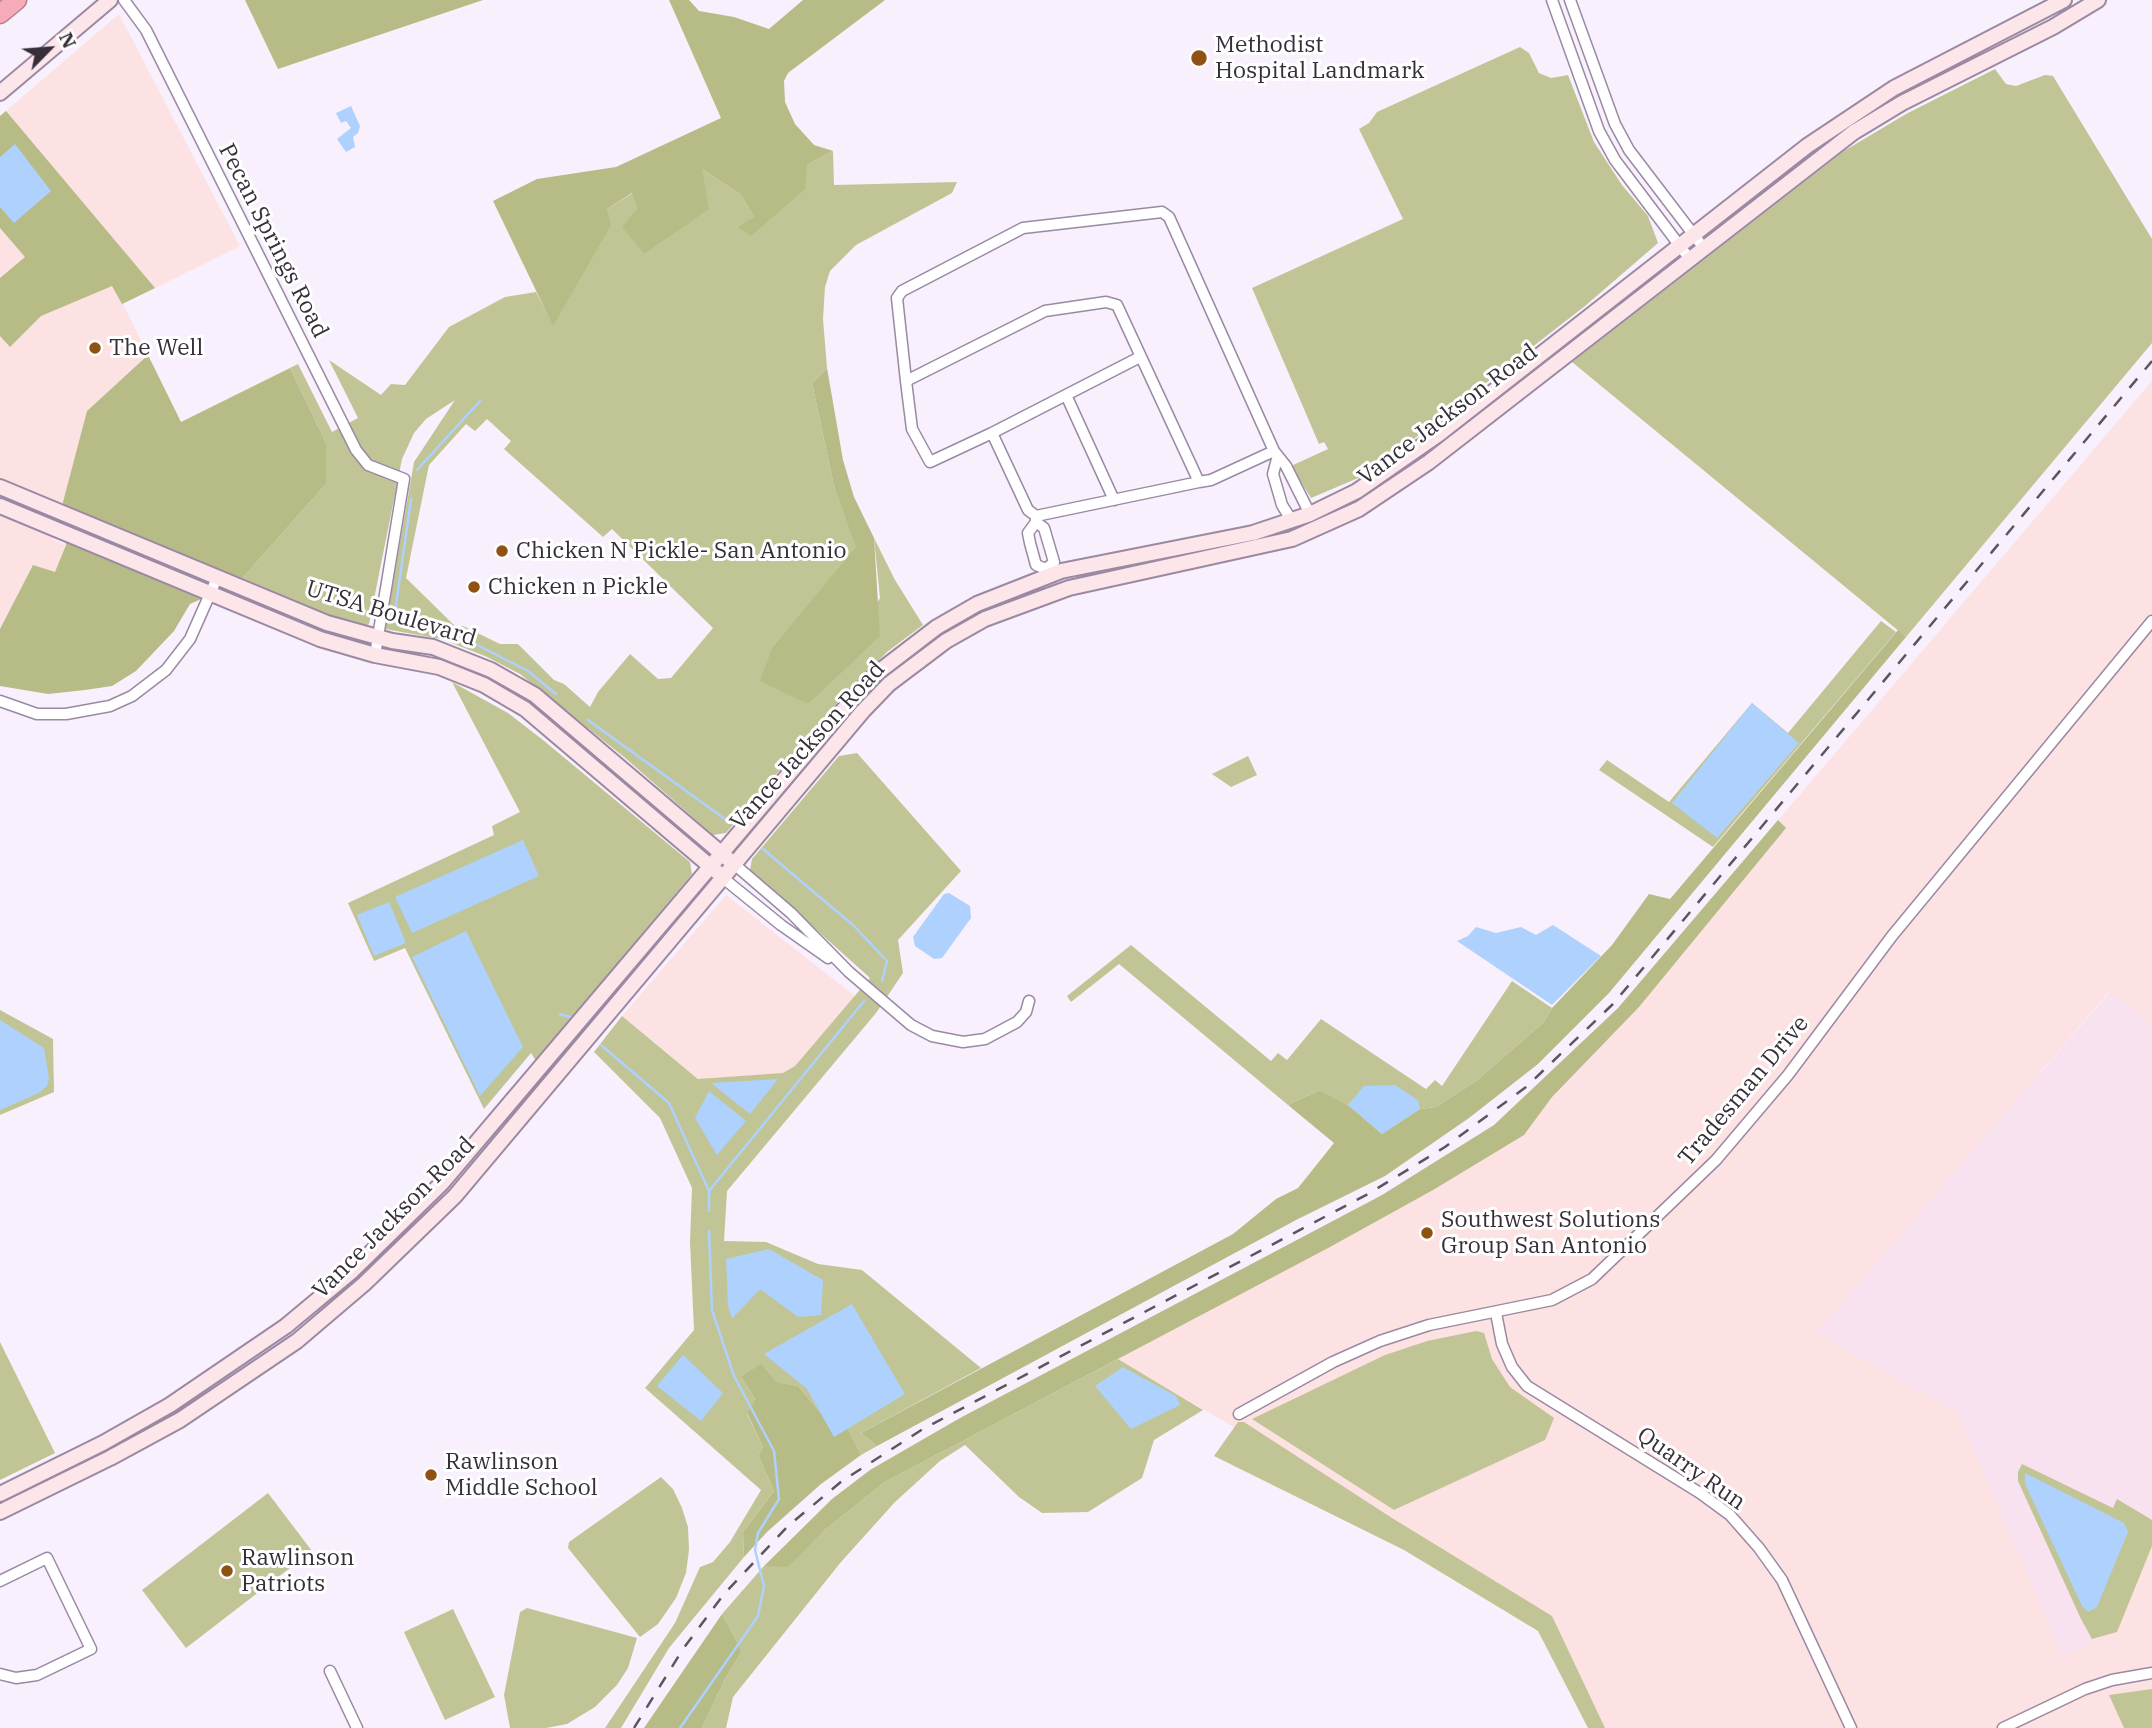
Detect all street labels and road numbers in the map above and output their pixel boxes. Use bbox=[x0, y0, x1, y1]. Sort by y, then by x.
street label: Pecan Springs Road bbox=[212, 139, 334, 343]
street label: Vance Jackson Road bbox=[1353, 338, 1543, 492]
street label: UTSA Boulevard bbox=[302, 575, 480, 653]
street label: Vance Jackson Road bbox=[725, 656, 891, 836]
street label: Tradesman Drive bbox=[1673, 1010, 1815, 1172]
street label: Vance Jackson Road bbox=[307, 1131, 481, 1305]
street label: Quarry Run bbox=[1631, 1421, 1751, 1517]

